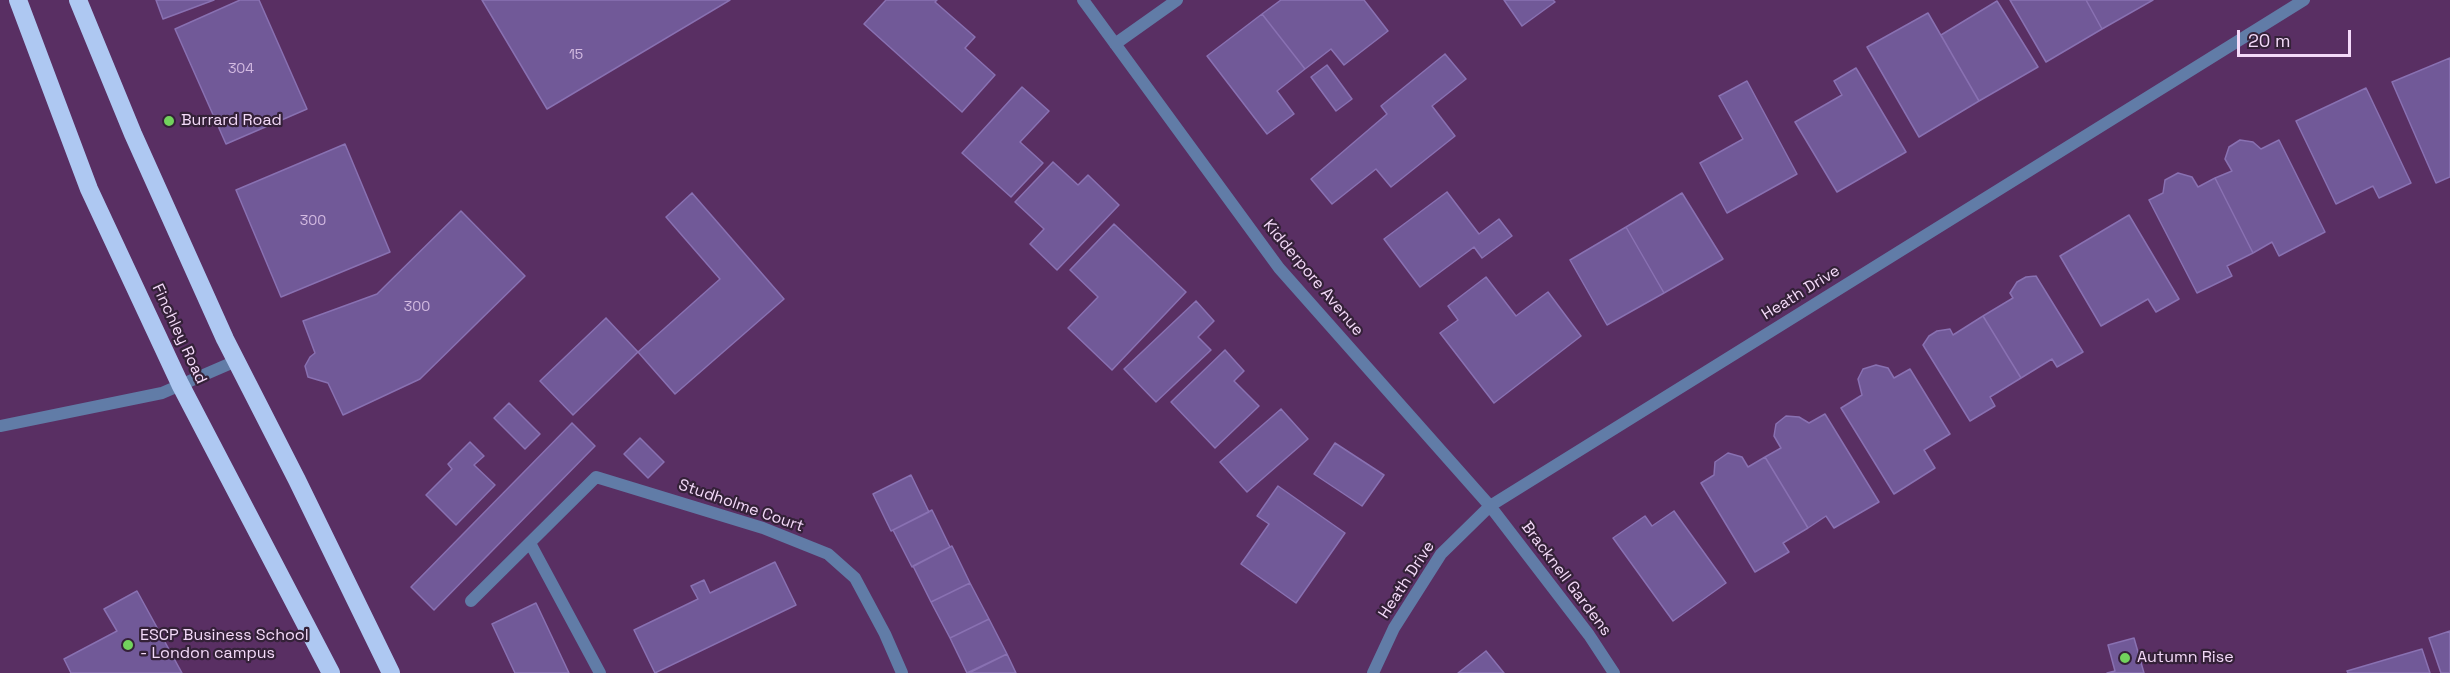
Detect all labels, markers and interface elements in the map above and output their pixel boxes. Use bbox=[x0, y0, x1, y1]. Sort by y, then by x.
scale bar bbox=[2240, 18, 2354, 56]
text: 20 m bbox=[2248, 29, 2291, 52]
house number: 15 bbox=[569, 47, 583, 63]
house number: 304 bbox=[228, 61, 254, 77]
place label: Burrard Road bbox=[181, 111, 282, 131]
marker: Burrard Road bbox=[162, 114, 176, 128]
house number: 300 bbox=[300, 213, 326, 229]
street label: Kidderpore Avenue bbox=[1259, 216, 1367, 340]
street label: Heath Drive bbox=[1758, 261, 1844, 325]
street label: Finchley Road bbox=[147, 281, 211, 387]
house number: 300 bbox=[404, 299, 430, 315]
street label: Studholme Court bbox=[676, 476, 806, 536]
street label: Bracknell Gardens bbox=[1517, 518, 1615, 640]
street label: Heath Drive bbox=[1375, 538, 1439, 622]
place label: ESCP Business School - London campus bbox=[140, 626, 309, 664]
marker: ESCP Business School - London campus bbox=[121, 638, 135, 652]
place label: Autumn Rise bbox=[2137, 648, 2234, 668]
marker: Autumn Rise bbox=[2118, 651, 2132, 665]

